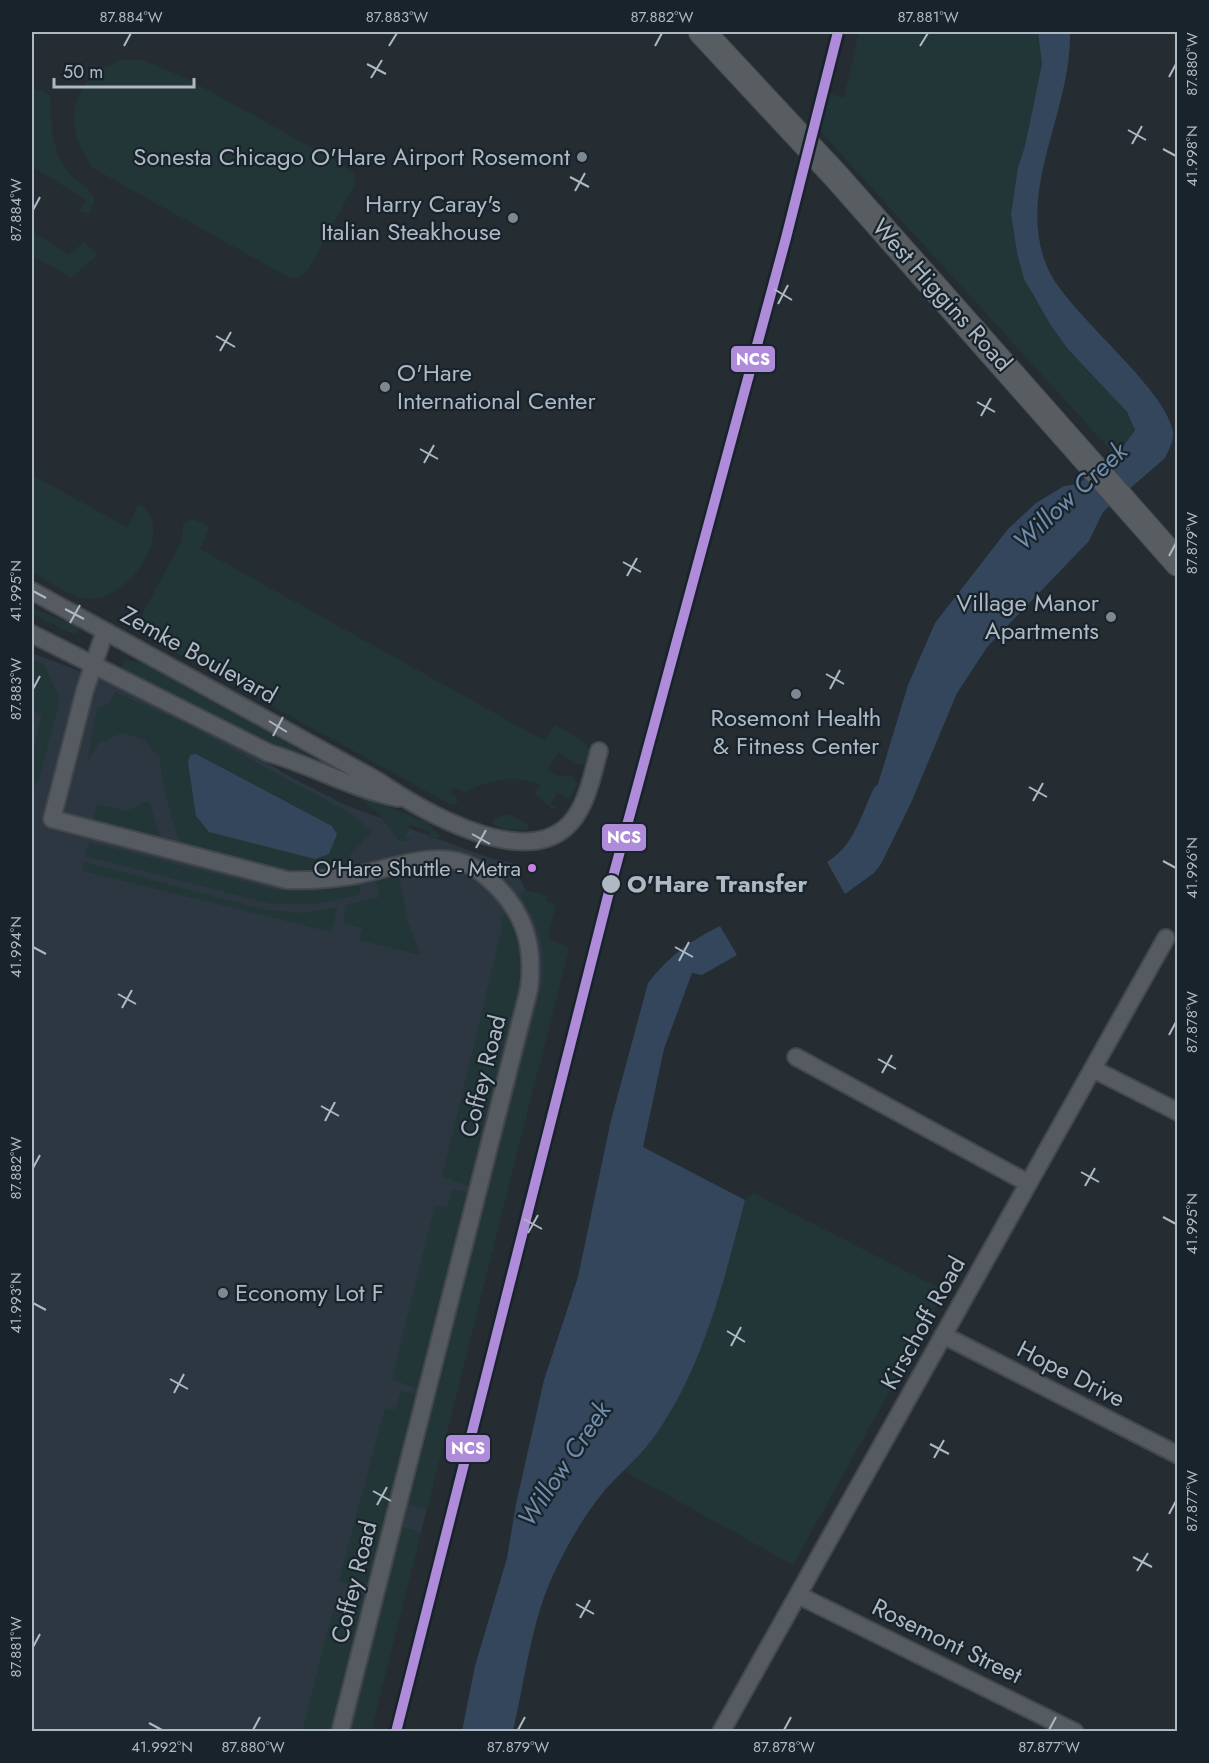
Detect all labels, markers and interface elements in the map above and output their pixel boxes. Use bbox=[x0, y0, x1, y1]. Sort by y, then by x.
text: 87.884°W bbox=[100, 6, 163, 28]
text: 87.883°W bbox=[366, 6, 428, 28]
text: 87.882°W bbox=[631, 6, 694, 28]
text: 87.881°W bbox=[898, 6, 959, 28]
text: 87.880°W bbox=[1181, 32, 1203, 96]
scale bar bbox=[54, 51, 194, 89]
text: 50 m bbox=[63, 59, 103, 85]
text: 41.998°N bbox=[1181, 125, 1203, 187]
place label: Sonesta Chicago O'Hare Airport Rosemont bbox=[133, 139, 570, 174]
marker: Sonesta Chicago O'Hare Airport Rosemont bbox=[575, 150, 589, 164]
text: 87.884°W bbox=[5, 178, 27, 242]
place label: Harry Caray's Italian Steakhouse bbox=[321, 186, 501, 249]
street label: West Higgins Road bbox=[864, 210, 1021, 379]
marker: Harry Caray's Italian Steakhouse bbox=[506, 211, 520, 225]
line badge: NCS bbox=[730, 345, 776, 373]
text: NCS bbox=[736, 348, 770, 371]
place label: O'Hare International Center bbox=[397, 355, 596, 418]
marker: O'Hare International Center bbox=[378, 380, 392, 394]
water label: Willow Creek bbox=[1004, 432, 1137, 559]
text: 87.879°W bbox=[1181, 512, 1203, 574]
text: 41.995°N bbox=[5, 560, 27, 622]
place label: Village Manor Apartments bbox=[956, 585, 1100, 648]
street label: Zemke Boulevard bbox=[115, 597, 284, 712]
marker: Village Manor Apartments bbox=[1104, 610, 1118, 624]
text: 87.883°W bbox=[5, 658, 27, 720]
marker: Rosemont Health & Fitness Center bbox=[789, 687, 803, 701]
place label: Rosemont Health & Fitness Center bbox=[711, 700, 881, 763]
line badge: NCS bbox=[601, 823, 647, 852]
text: NCS bbox=[607, 826, 641, 849]
text: 41.996°N bbox=[1181, 837, 1203, 899]
place label: O'Hare Shuttle - Metra bbox=[313, 852, 521, 884]
marker: O'Hare Shuttle - Metra bbox=[526, 862, 538, 874]
place label: O'Hare Transfer bbox=[627, 866, 807, 901]
marker: O'Hare Transfer bbox=[600, 873, 622, 895]
text: 41.994°N bbox=[5, 916, 27, 978]
text: 87.878°W bbox=[1181, 991, 1203, 1053]
street label: Coffey Road bbox=[450, 1011, 515, 1141]
text: 87.882°W bbox=[5, 1136, 27, 1199]
text: 41.995°N bbox=[1181, 1193, 1203, 1255]
street label: Kirschoff Road bbox=[871, 1250, 974, 1396]
text: 41.993°N bbox=[5, 1272, 27, 1334]
place label: Economy Lot F bbox=[235, 1275, 384, 1310]
marker: Economy Lot F bbox=[216, 1286, 230, 1300]
street label: Hope Drive bbox=[1011, 1331, 1131, 1416]
water label: Willow Creek bbox=[508, 1392, 621, 1534]
line badge: NCS bbox=[445, 1434, 491, 1463]
text: NCS bbox=[451, 1437, 485, 1460]
text: 87.877°W bbox=[1181, 1470, 1203, 1532]
street label: Coffey Road bbox=[321, 1517, 386, 1647]
street label: Rosemont Street bbox=[866, 1589, 1028, 1692]
text: 87.881°W bbox=[5, 1616, 27, 1678]
text: 41.992°N bbox=[131, 1736, 193, 1758]
text: 87.880°W bbox=[221, 1736, 285, 1758]
text: 87.879°W bbox=[487, 1736, 549, 1758]
text: 87.878°W bbox=[753, 1736, 815, 1758]
text: 87.877°W bbox=[1018, 1736, 1080, 1758]

